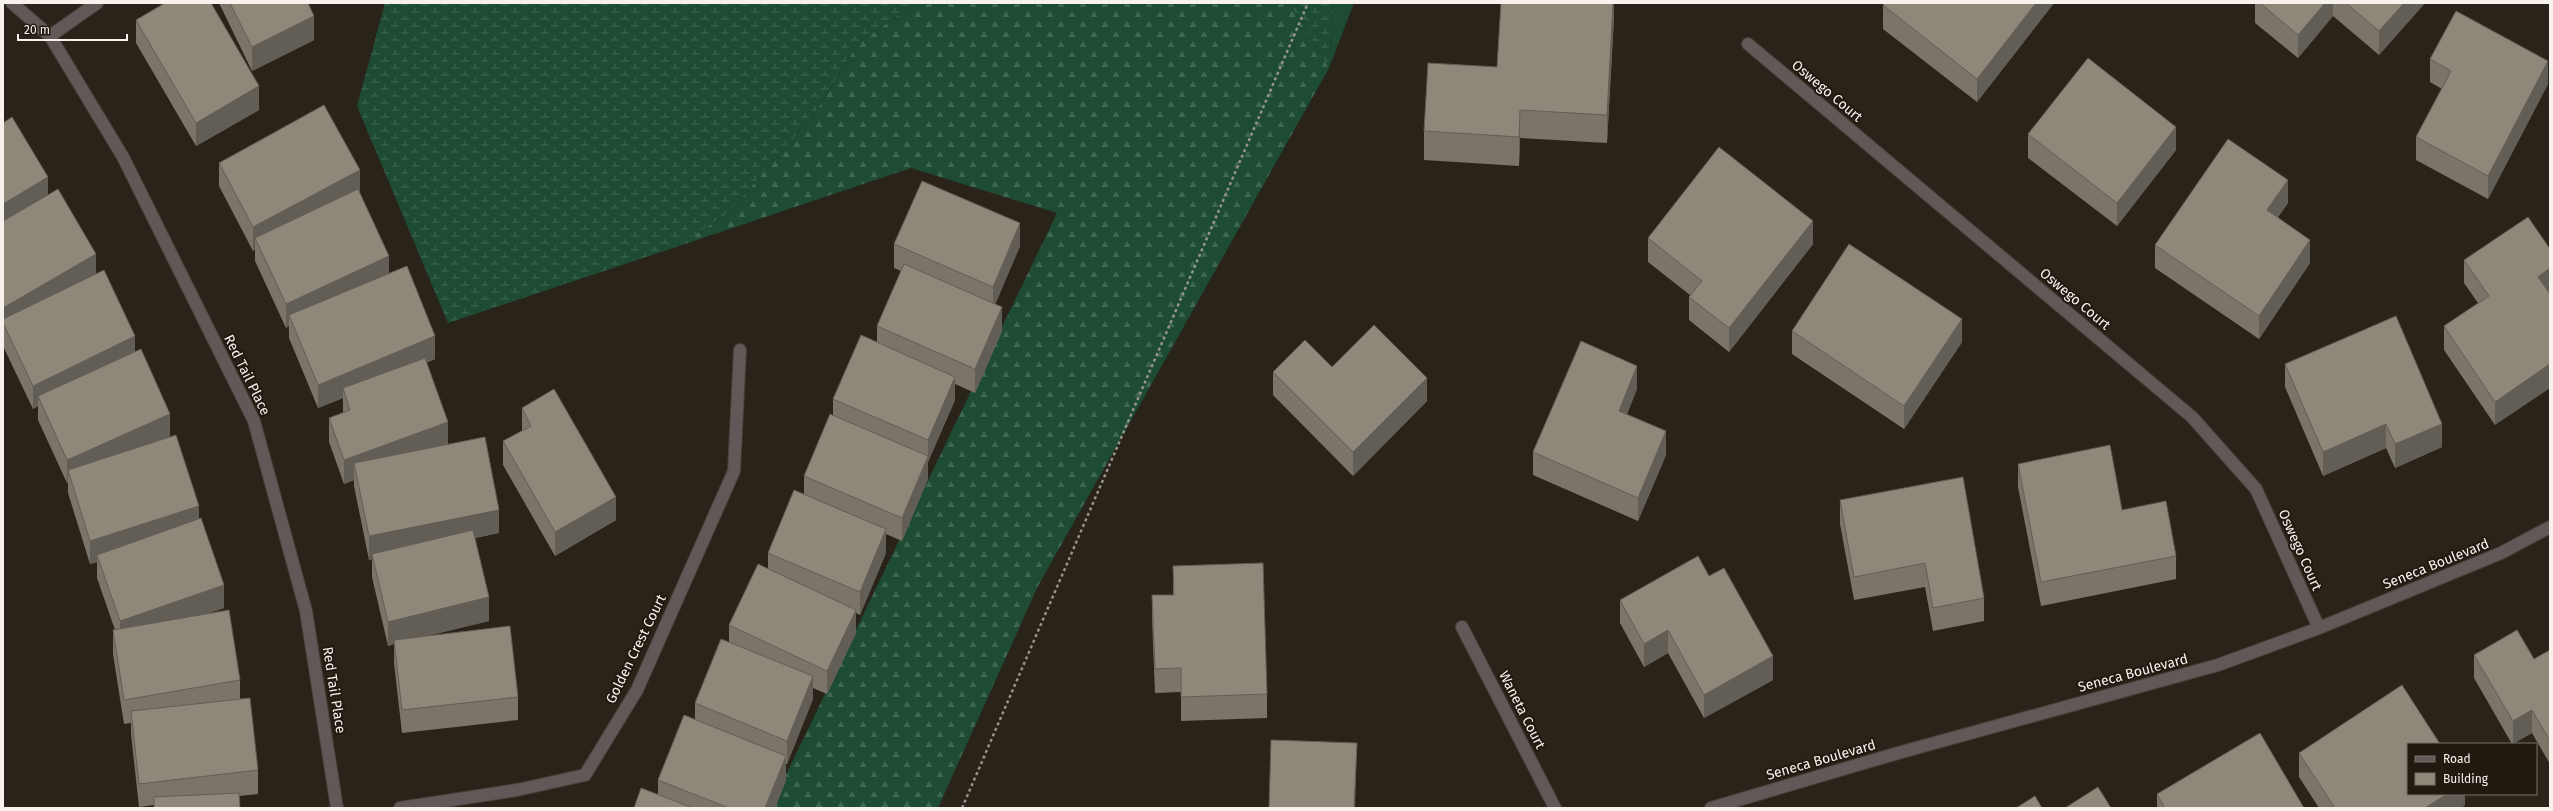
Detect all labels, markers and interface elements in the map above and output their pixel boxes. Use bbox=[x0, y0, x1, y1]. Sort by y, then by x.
scale bar bbox=[18, 16, 127, 42]
text: 20 m bbox=[24, 23, 50, 37]
street label: Oswego Court bbox=[1788, 56, 1867, 126]
street label: Oswego Court bbox=[2036, 264, 2115, 334]
street label: Red Tail Place bbox=[220, 332, 274, 418]
street label: Oswego Court bbox=[2275, 507, 2326, 594]
street label: Seneca Boulevard bbox=[2380, 535, 2492, 593]
street label: Golden Crest Court bbox=[602, 591, 670, 706]
street label: Red Tail Place bbox=[319, 645, 349, 735]
street label: Seneca Boulevard bbox=[2076, 650, 2190, 696]
street label: Waneta Court bbox=[1495, 668, 1549, 753]
street label: Seneca Boulevard bbox=[1764, 736, 1878, 784]
legend bbox=[2407, 743, 2537, 795]
text: Road bbox=[2443, 752, 2471, 766]
text: Building bbox=[2443, 772, 2489, 786]

